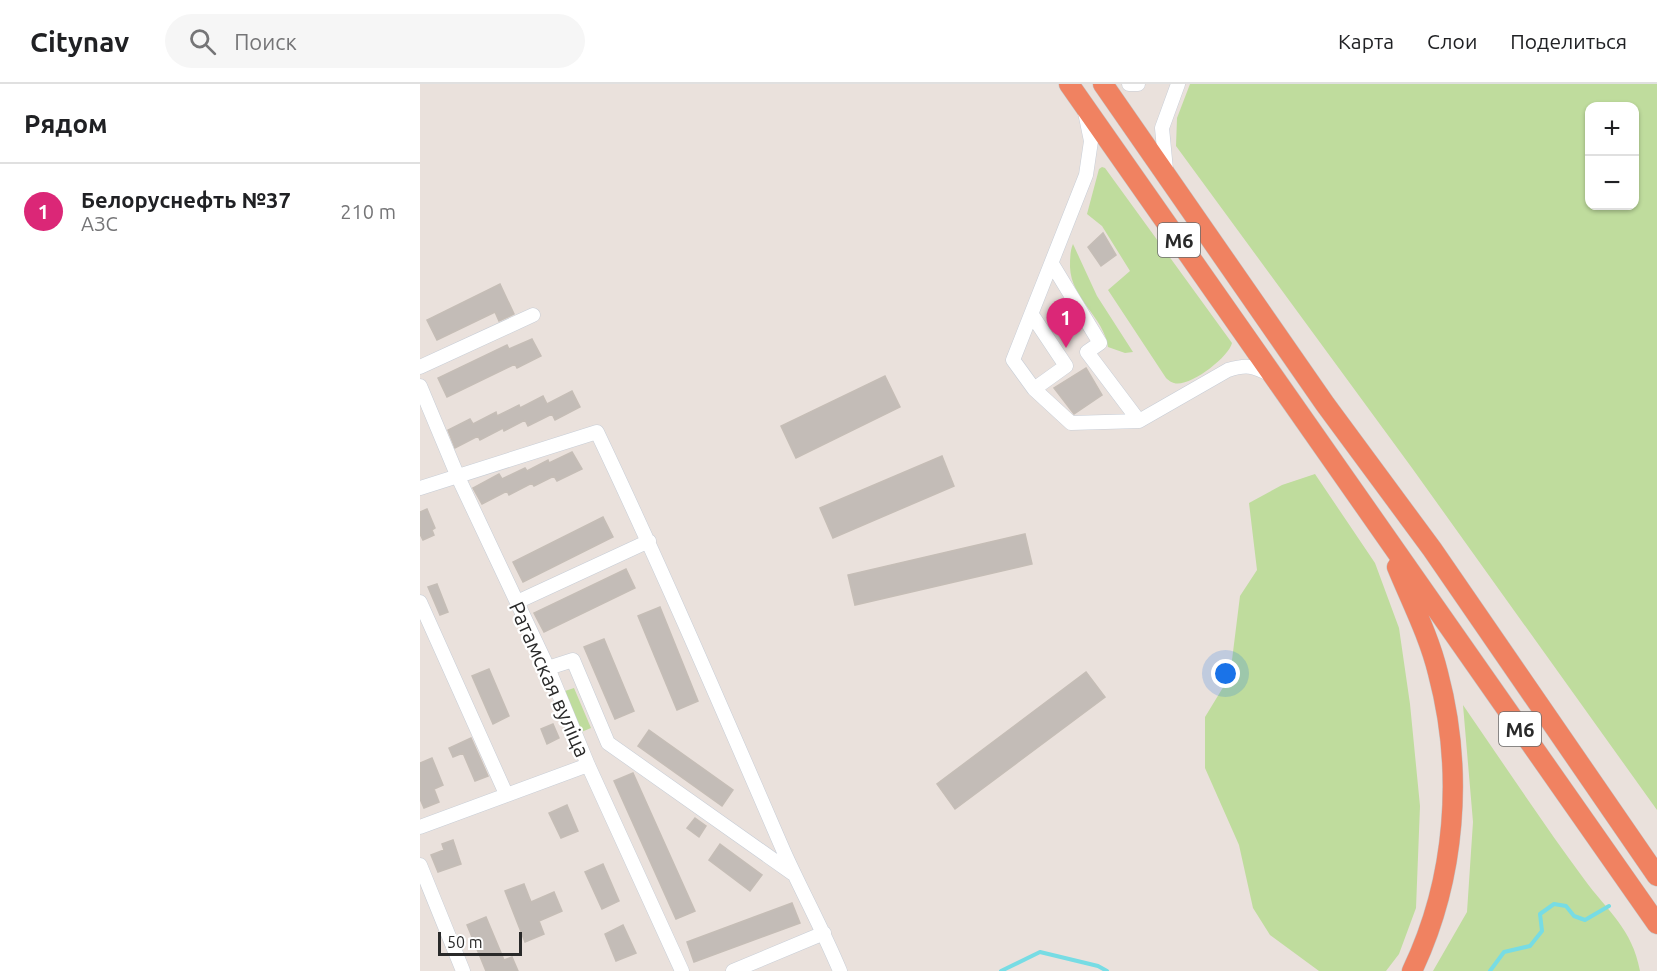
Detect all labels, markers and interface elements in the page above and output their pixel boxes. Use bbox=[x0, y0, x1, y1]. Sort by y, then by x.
search box bbox=[165, 14, 585, 68]
icon: search bbox=[186, 25, 219, 58]
text: Citynav bbox=[30, 26, 129, 57]
text: Поиск bbox=[234, 29, 297, 54]
text: Карта bbox=[1338, 29, 1394, 53]
text: Слои bbox=[1427, 29, 1477, 53]
text: Поделиться bbox=[1510, 29, 1627, 53]
map controls bbox=[1585, 102, 1639, 210]
button: + bbox=[1585, 102, 1639, 156]
text: Рядом bbox=[24, 109, 108, 138]
button: − bbox=[1585, 156, 1639, 210]
text: Белоруснефть №37 bbox=[81, 187, 291, 212]
text: 1 bbox=[38, 200, 49, 223]
text: 210 m bbox=[340, 200, 396, 223]
text: АЗС bbox=[81, 212, 118, 235]
road number: М6 bbox=[1158, 223, 1200, 257]
pin: 1 bbox=[1046, 298, 1086, 348]
street label: Ратамская вуліца bbox=[505, 597, 595, 761]
your location bbox=[1211, 659, 1240, 688]
road number: М6 bbox=[1499, 712, 1541, 746]
scale bar bbox=[438, 929, 522, 956]
text: 50 m bbox=[447, 933, 483, 951]

